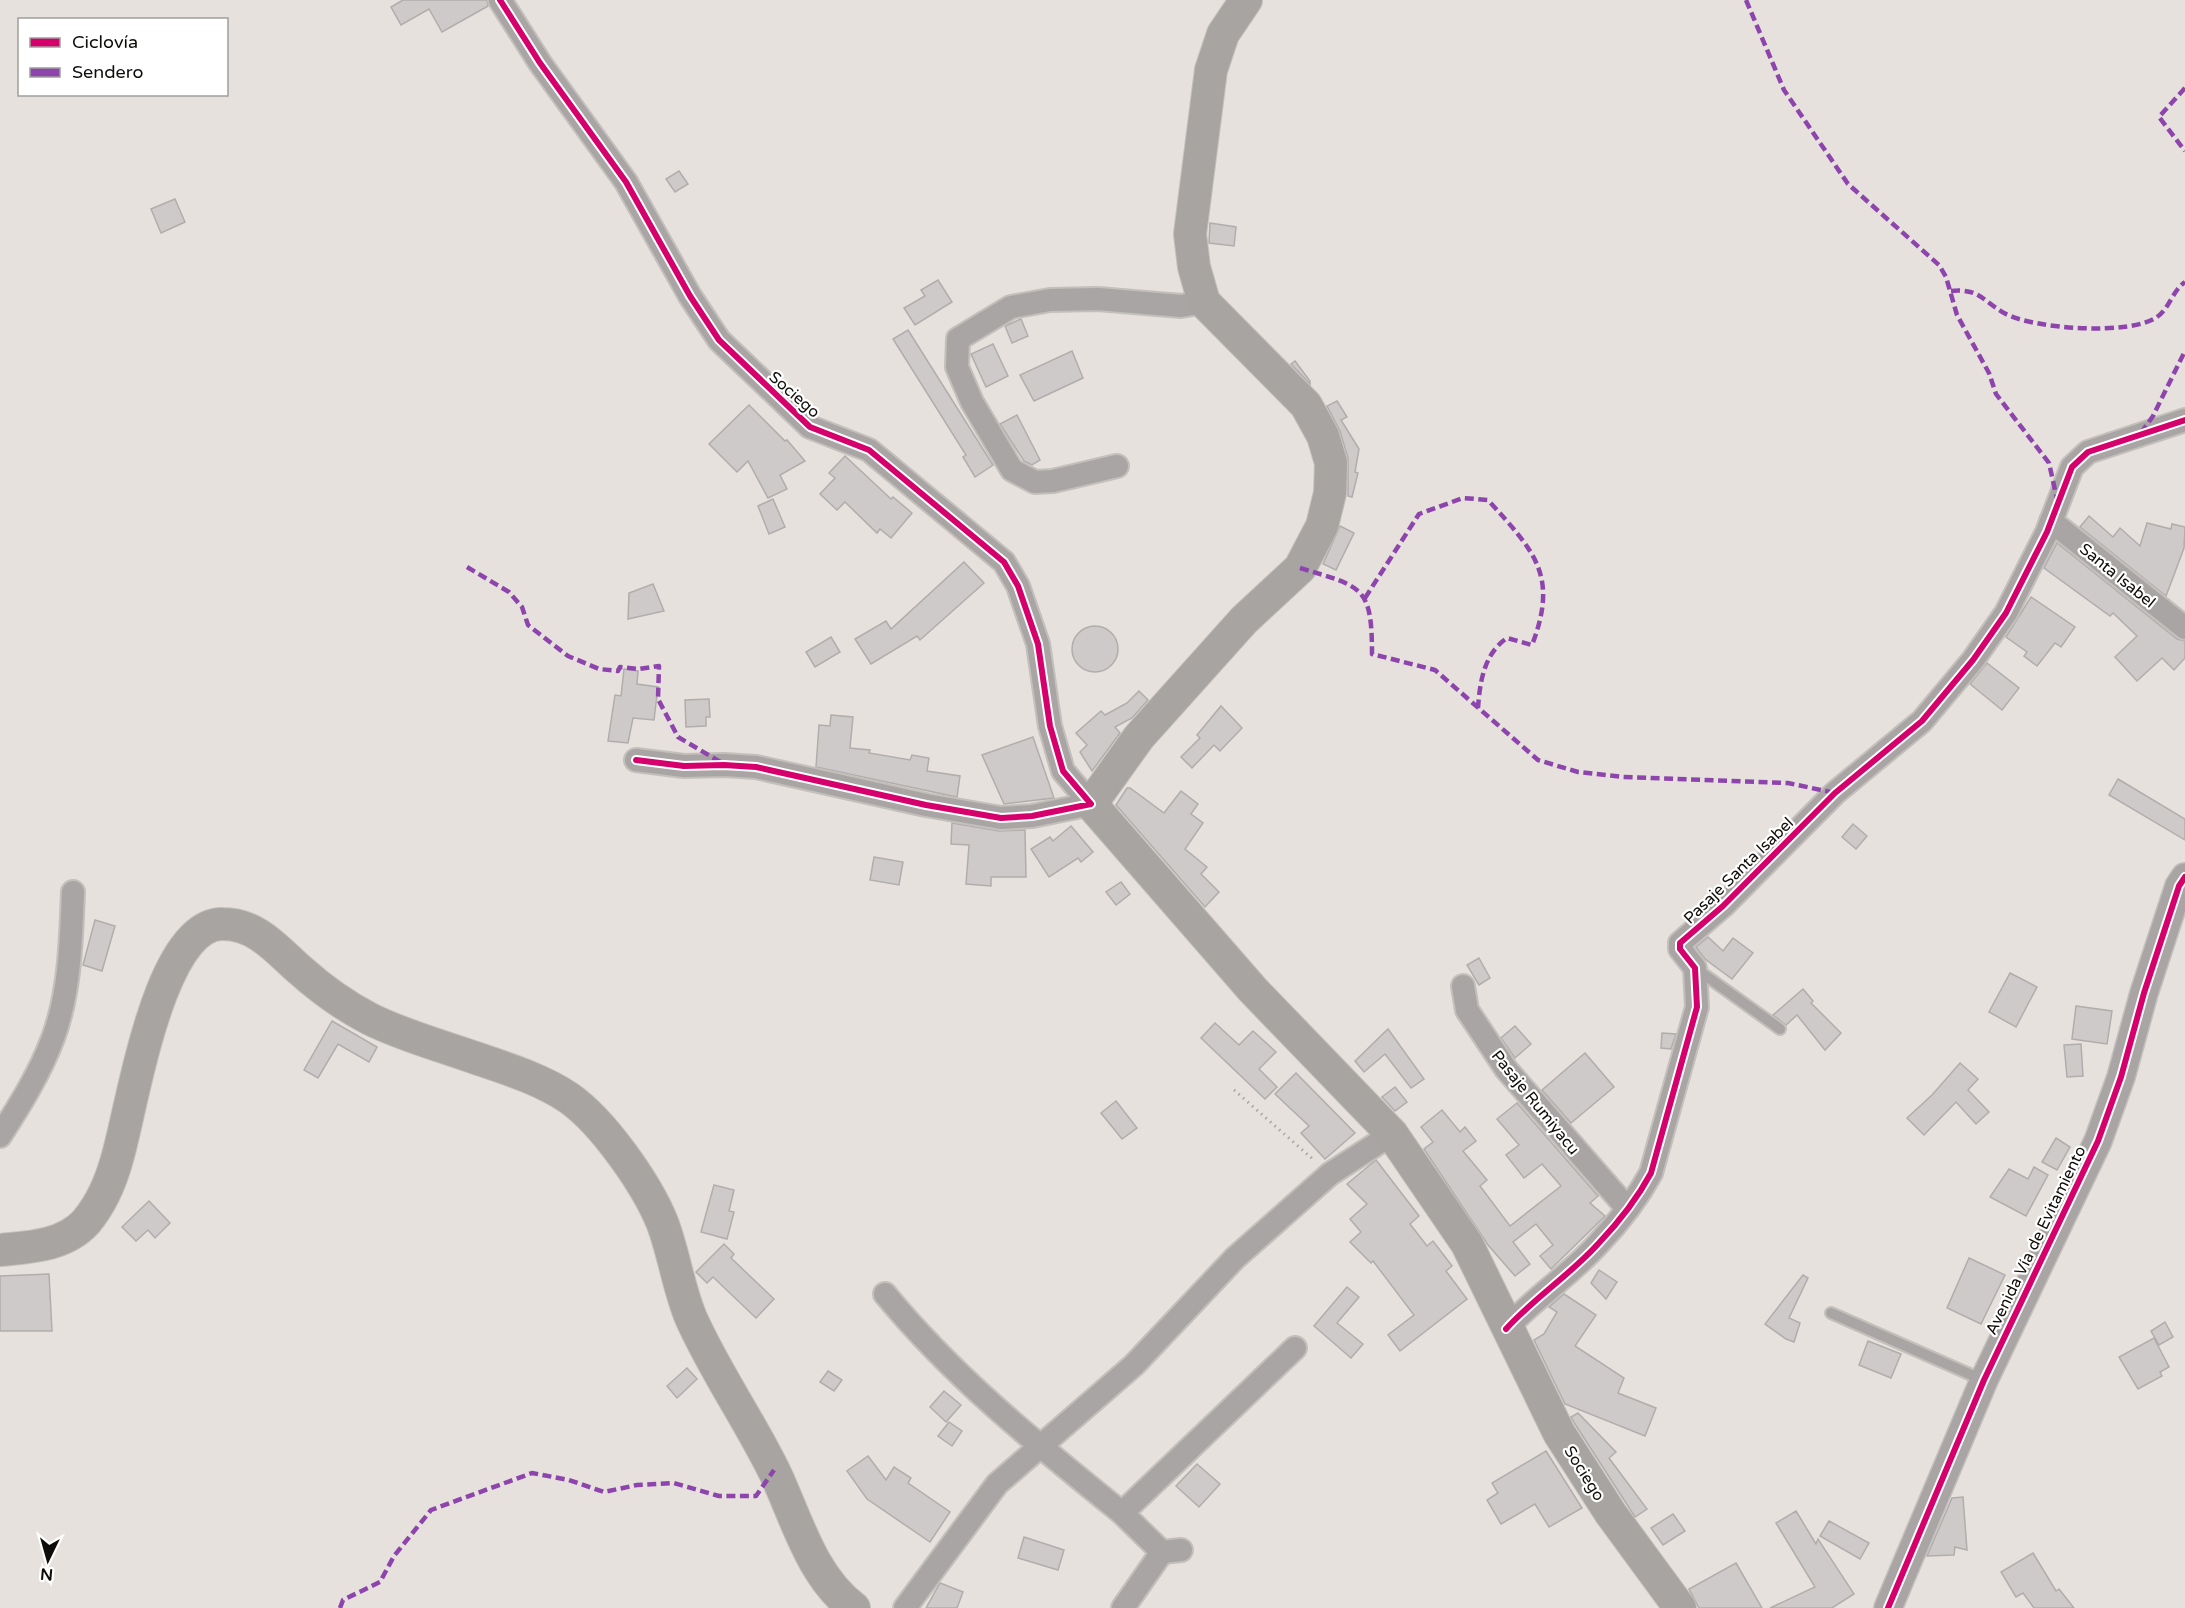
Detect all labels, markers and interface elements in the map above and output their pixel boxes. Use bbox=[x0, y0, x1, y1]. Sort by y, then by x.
legend bbox=[18, 18, 228, 96]
text: Ciclovía bbox=[72, 31, 138, 53]
text: Sendero bbox=[72, 61, 143, 83]
street label: Sociego bbox=[765, 367, 824, 422]
street label: Santa Isabel bbox=[2075, 539, 2159, 612]
street label: Pasaje Santa Isabel bbox=[1680, 813, 1798, 928]
street label: Pasaje Rumiyacu bbox=[1487, 1046, 1584, 1159]
street label: Avenida Vía de Evitamiento bbox=[1981, 1143, 2090, 1338]
street label: Sociego bbox=[1560, 1442, 1609, 1505]
north arrow bbox=[18, 1530, 78, 1590]
text: N bbox=[40, 1563, 54, 1584]

